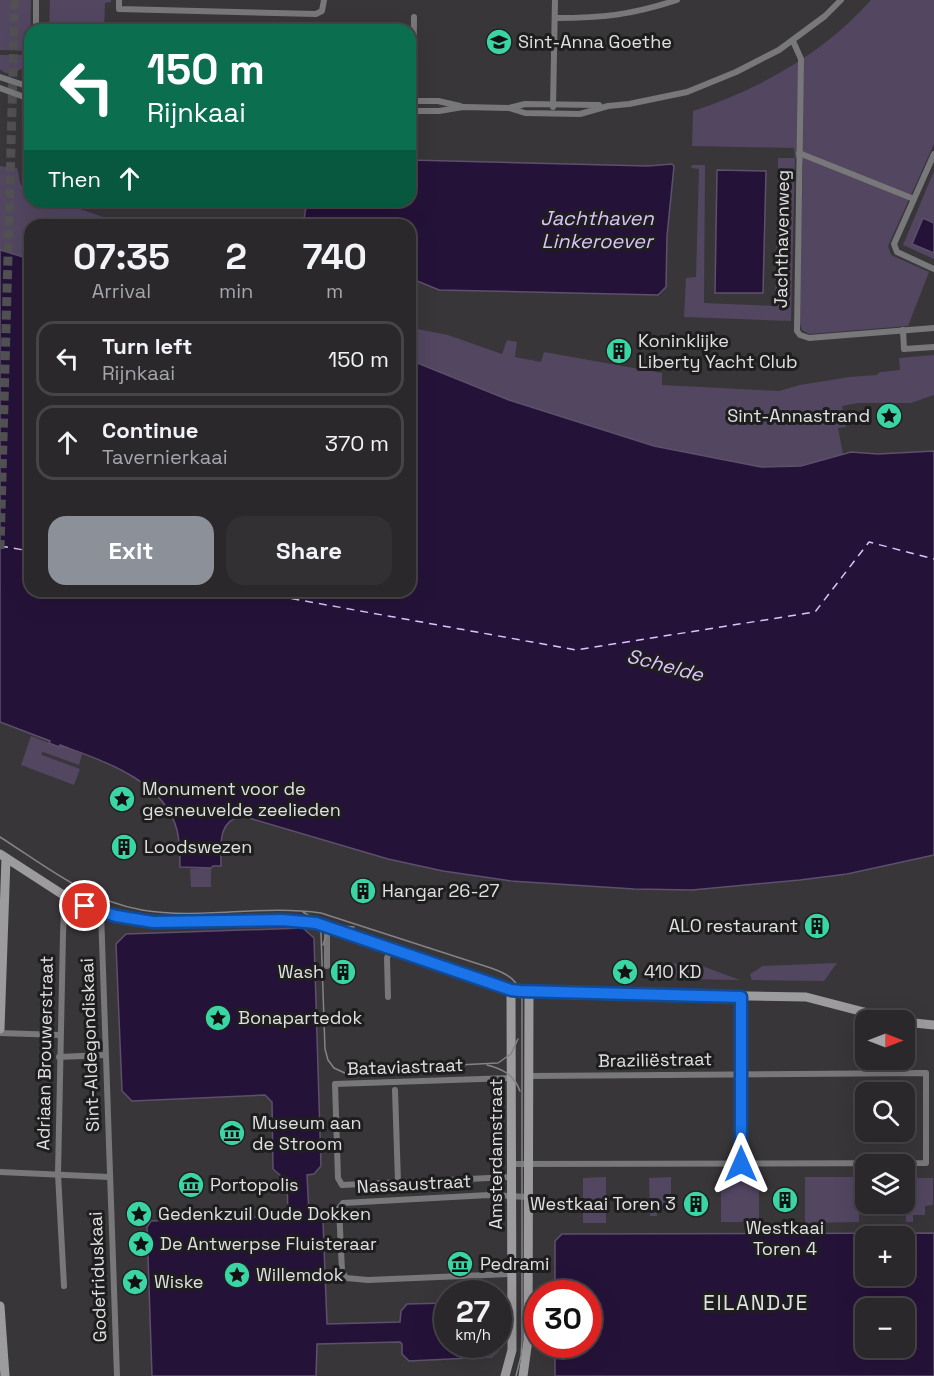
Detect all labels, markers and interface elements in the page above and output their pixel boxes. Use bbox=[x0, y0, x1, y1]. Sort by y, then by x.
school or university icon: Sint-Anna Goethe bbox=[484, 27, 514, 57]
place label: Sint-Anna Goethe bbox=[518, 30, 672, 53]
text: 150 m bbox=[147, 43, 265, 96]
icon: left bbox=[48, 48, 126, 126]
text: Rijnkaai bbox=[147, 95, 246, 130]
icon: ahead bbox=[113, 162, 146, 195]
text: Then bbox=[48, 165, 101, 193]
street label: Jachthavenweg bbox=[769, 170, 794, 308]
water label: Jachthaven Linkeroever bbox=[540, 205, 655, 254]
text: 07:35 bbox=[73, 234, 170, 280]
text: 2 bbox=[225, 234, 247, 280]
text: 740 bbox=[302, 234, 367, 280]
text: Arrival bbox=[92, 278, 151, 304]
text: min bbox=[219, 278, 253, 304]
text: m bbox=[326, 278, 343, 304]
place label: Koninklijke Liberty Yacht Club bbox=[638, 329, 798, 373]
text: Turn left bbox=[102, 332, 192, 360]
building icon: Koninklijke Liberty Yacht Club bbox=[604, 336, 634, 366]
icon: left bbox=[51, 342, 84, 375]
text: 150 m bbox=[328, 345, 389, 373]
text: Rijnkaai bbox=[102, 360, 175, 386]
place icon: Sint-Annastrand bbox=[874, 401, 904, 431]
place label: Sint-Annastrand bbox=[727, 404, 870, 427]
text: Continue bbox=[102, 416, 198, 444]
icon: ahead bbox=[51, 426, 84, 459]
text: 370 m bbox=[325, 429, 389, 457]
text: Tavernierkaai bbox=[102, 444, 228, 470]
button: Exit bbox=[48, 516, 214, 585]
button: Share bbox=[226, 516, 392, 585]
water label: Schelde bbox=[624, 642, 707, 688]
place label: Monument voor de gesneuvelde zeelieden bbox=[142, 777, 341, 821]
place icon: Monument voor de gesneuvelde zeelieden bbox=[107, 784, 137, 814]
building icon: Loodswezen bbox=[109, 832, 139, 862]
place label: Loodswezen bbox=[144, 835, 252, 858]
building icon: Hangar 26-27 bbox=[348, 876, 378, 906]
place label: Hangar 26-27 bbox=[382, 879, 499, 902]
pin bbox=[59, 880, 110, 931]
icon: arrive bbox=[68, 889, 101, 922]
building icon: ALO restaurant bbox=[802, 911, 832, 941]
place label: ALO restaurant bbox=[669, 914, 798, 937]
street label: Adriaan Brouwerstraat bbox=[31, 955, 58, 1151]
building icon: Wash bbox=[328, 957, 358, 987]
place icon: 410 KD bbox=[610, 957, 640, 987]
street label: Sint-Aldegondiskaai bbox=[75, 958, 104, 1132]
place label: Wash bbox=[278, 960, 324, 983]
place label: 410 KD bbox=[644, 960, 701, 983]
place icon: Bonapartedok bbox=[203, 1003, 233, 1033]
place label: Bonapartedok bbox=[238, 1006, 362, 1029]
north arrow bbox=[855, 1010, 915, 1070]
map controls bbox=[855, 1010, 915, 1358]
street label: Braziliëstraat bbox=[598, 1047, 712, 1072]
street label: Bataviastraat bbox=[346, 1053, 464, 1080]
street label: Amsterdamstraat bbox=[484, 1078, 507, 1230]
button: search bbox=[855, 1082, 915, 1142]
place label: Museum aan de Stroom bbox=[252, 1111, 362, 1155]
museum icon: Museum aan de Stroom bbox=[217, 1118, 247, 1148]
position arrow bbox=[709, 1132, 773, 1196]
button: layers bbox=[855, 1154, 915, 1214]
street label: Nassaustraat bbox=[356, 1169, 472, 1198]
museum icon: Portopolis bbox=[176, 1170, 206, 1200]
place label: Portopolis bbox=[210, 1173, 299, 1196]
building icon: Westkaai Toren 4 bbox=[770, 1185, 800, 1215]
building icon: Westkaai Toren 3 bbox=[681, 1189, 711, 1219]
place label: Westkaai Toren 3 bbox=[530, 1192, 676, 1215]
place icon: Gedenkzuil Oude Dokken bbox=[124, 1199, 154, 1229]
place label: Gedenkzuil Oude Dokken bbox=[158, 1202, 371, 1225]
street label: Godefriduskaai bbox=[84, 1211, 111, 1343]
place label: Westkaai Toren 4 bbox=[746, 1216, 824, 1260]
button: + bbox=[855, 1226, 915, 1286]
place icon: De Antwerpse Fluisteraar bbox=[126, 1229, 156, 1259]
place label: De Antwerpse Fluisteraar bbox=[160, 1232, 377, 1255]
museum icon: Pedrami bbox=[445, 1249, 475, 1279]
place label: Pedrami bbox=[480, 1252, 550, 1275]
place icon: Willemdok bbox=[222, 1260, 252, 1290]
place label: Willemdok bbox=[256, 1263, 344, 1286]
place icon: Wiske bbox=[120, 1267, 150, 1297]
place label: Wiske bbox=[154, 1270, 204, 1293]
speed limit sign: 30 bbox=[524, 1280, 602, 1358]
district label: EILANDJE bbox=[703, 1289, 809, 1316]
text: 27 bbox=[456, 1292, 490, 1331]
button: − bbox=[855, 1298, 915, 1358]
text: km/h bbox=[455, 1325, 491, 1344]

